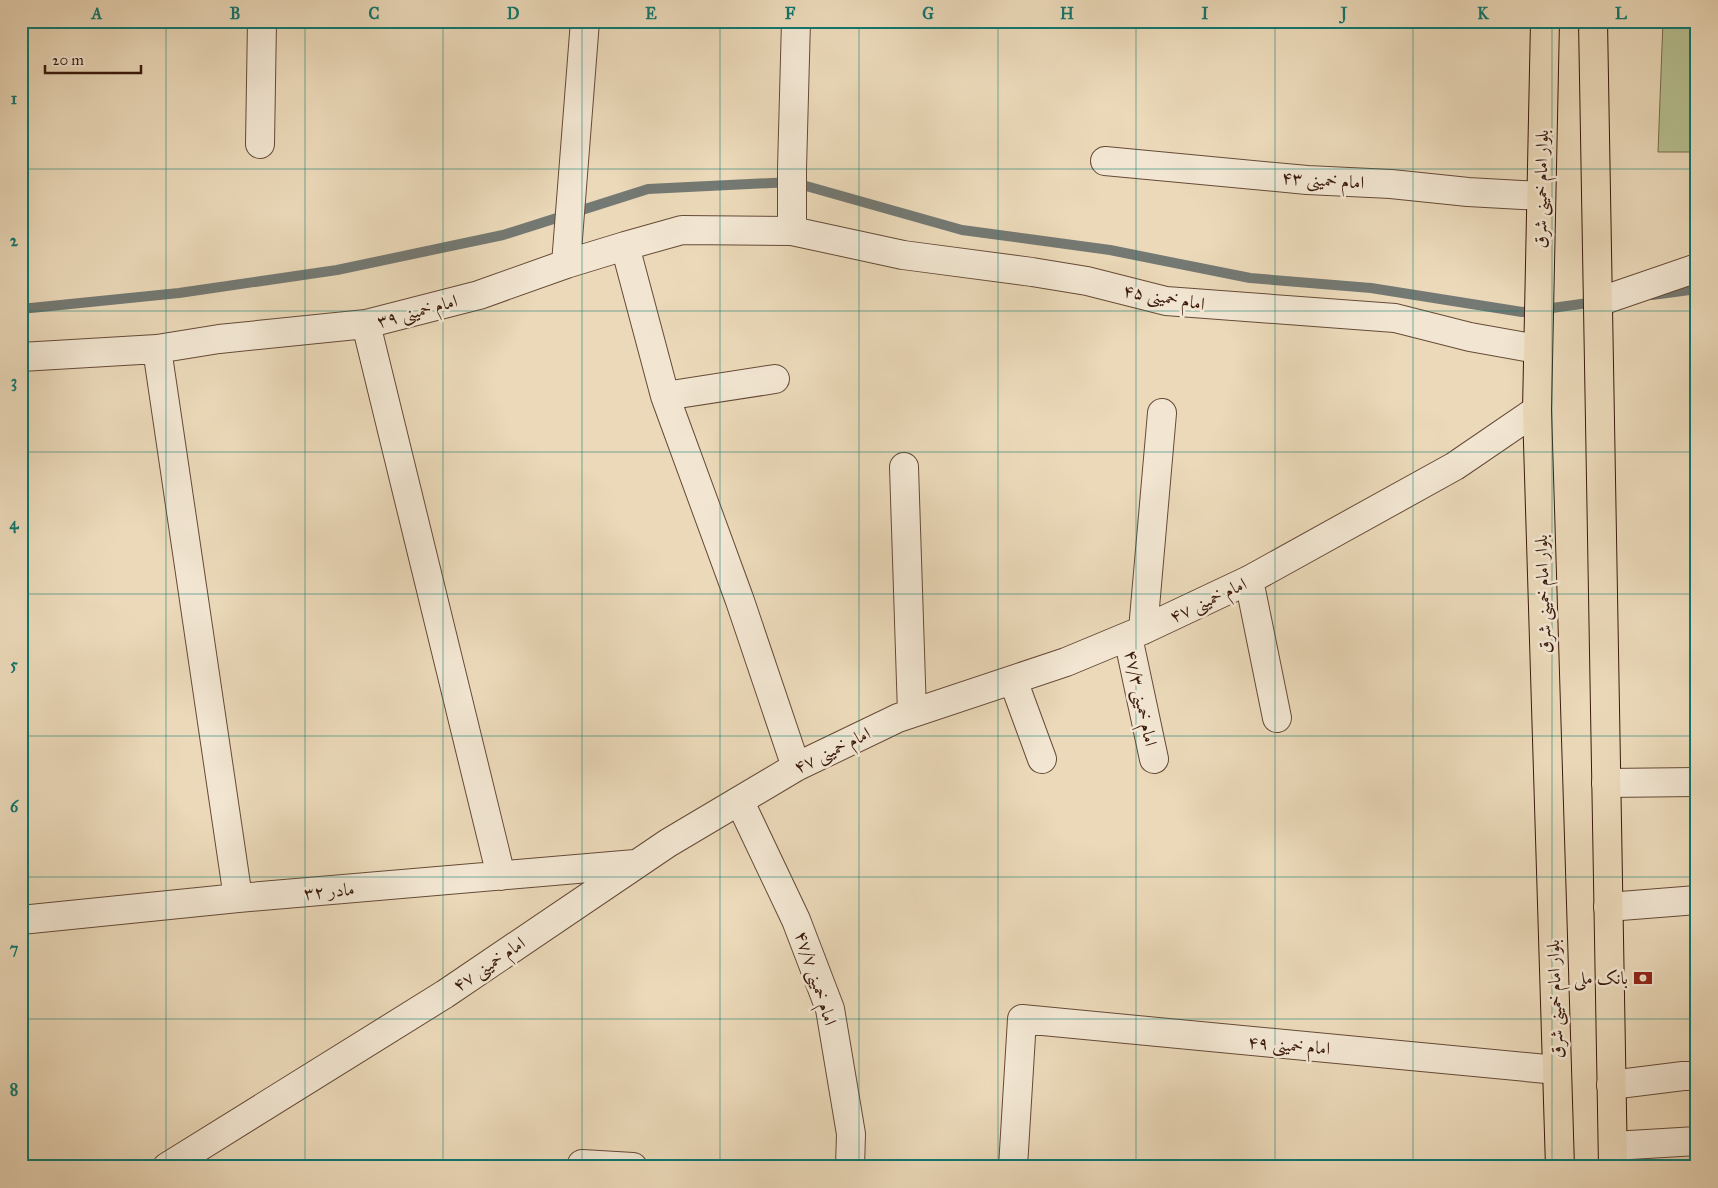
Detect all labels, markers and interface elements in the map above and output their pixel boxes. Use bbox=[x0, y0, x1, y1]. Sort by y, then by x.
text: A bbox=[91, 4, 103, 23]
text: B bbox=[230, 4, 240, 23]
text: C bbox=[369, 4, 380, 23]
text: D bbox=[507, 4, 520, 23]
text: E bbox=[645, 4, 657, 23]
text: F bbox=[785, 4, 796, 23]
text: G bbox=[922, 4, 934, 23]
text: H bbox=[1060, 4, 1074, 23]
text: I bbox=[1202, 4, 1209, 23]
text: J bbox=[1339, 4, 1348, 24]
text: K bbox=[1477, 4, 1489, 23]
text: L bbox=[1615, 4, 1627, 23]
scale bar bbox=[45, 42, 141, 74]
text: 20 m bbox=[52, 51, 84, 69]
text: 1 bbox=[11, 89, 18, 108]
street label: بلوار امام خمینی شرق bbox=[1529, 129, 1558, 249]
street label: امام خمینی ۴۳ bbox=[1281, 166, 1365, 199]
text: 2 bbox=[10, 231, 19, 250]
street label: امام خمینی ۴۵ bbox=[1121, 279, 1207, 320]
street label: امام خمینی ۳۹ bbox=[374, 290, 461, 337]
text: 3 bbox=[11, 372, 17, 392]
text: 4 bbox=[10, 514, 20, 534]
street label: بلوار امام خمینی شرق bbox=[1530, 534, 1561, 654]
street label: امام خمینی ۴۷ bbox=[1166, 573, 1252, 632]
street label: امام خمینی ۴۷/۳ bbox=[1115, 648, 1162, 749]
text: 5 bbox=[10, 655, 18, 674]
street label: امام خمینی ۴۷ bbox=[790, 722, 876, 782]
text: 6 bbox=[10, 797, 19, 816]
street label: مادر ۳۲ bbox=[302, 878, 356, 904]
street label: امام خمینی ۴۷/۷ bbox=[786, 928, 842, 1030]
street label: امام خمینی ۴۷ bbox=[449, 932, 532, 1000]
text: 7 bbox=[10, 939, 19, 958]
street label: بلوار امام خمینی شرق bbox=[1542, 939, 1573, 1059]
place label: بانک ملی bbox=[1574, 967, 1628, 991]
bank icon: بانک ملی bbox=[1632, 967, 1654, 989]
street label: امام خمینی ۴۹ bbox=[1246, 1030, 1331, 1065]
text: 8 bbox=[10, 1080, 18, 1099]

